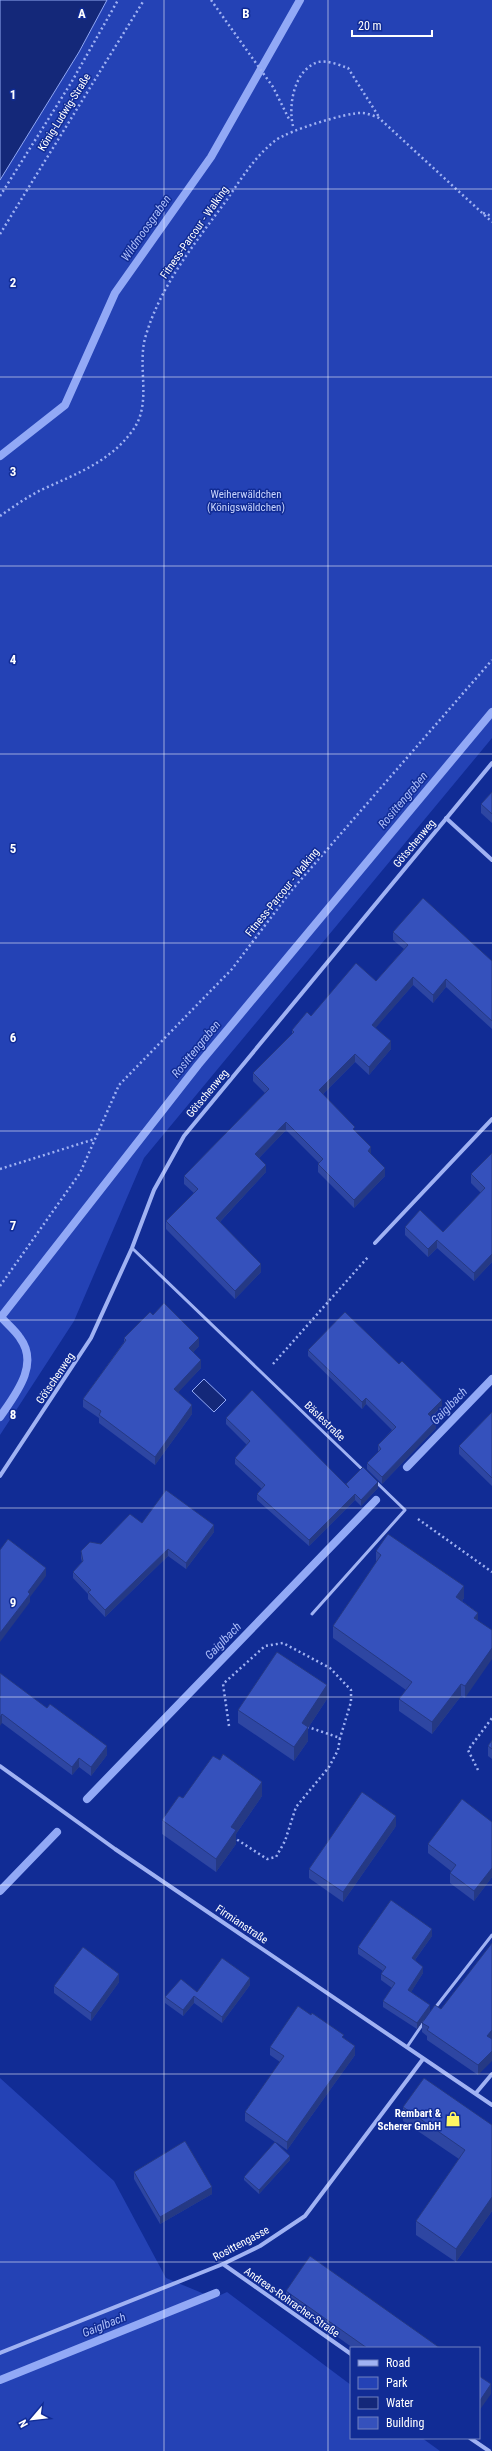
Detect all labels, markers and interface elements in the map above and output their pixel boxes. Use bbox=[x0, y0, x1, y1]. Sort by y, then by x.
text: A bbox=[78, 6, 86, 21]
text: B bbox=[242, 6, 250, 21]
scale bar bbox=[352, 12, 432, 38]
text: 20 m bbox=[358, 19, 382, 33]
street label: König-Ludwig-Straße bbox=[35, 71, 94, 154]
text: 1 bbox=[10, 87, 16, 102]
street label: Fitness-Parcour - Walking bbox=[157, 183, 231, 281]
water label: Wildmoosgraben bbox=[118, 192, 174, 264]
text: 2 bbox=[10, 275, 17, 290]
text: 3 bbox=[10, 464, 16, 479]
park label: Weiherwäldchen (Königswäldchen) bbox=[207, 488, 285, 514]
text: 4 bbox=[10, 652, 17, 667]
water label: Rosittengraben bbox=[375, 769, 431, 831]
street label: Götschenweg bbox=[390, 817, 438, 870]
text: 5 bbox=[10, 841, 17, 856]
street label: Fitness-Parcour - Walking bbox=[243, 845, 322, 939]
water label: Rosittengraben bbox=[169, 1017, 224, 1080]
text: 6 bbox=[10, 1030, 17, 1045]
street label: Götschenweg bbox=[183, 1067, 231, 1120]
text: 7 bbox=[10, 1218, 17, 1233]
street label: Götschenweg bbox=[34, 1350, 77, 1406]
water label: Gaiglbach bbox=[428, 1384, 470, 1427]
street label: Bäslestraße bbox=[302, 1399, 348, 1444]
text: 8 bbox=[10, 1407, 16, 1422]
text: 9 bbox=[10, 1595, 16, 1610]
water label: Gaiglbach bbox=[202, 1619, 244, 1662]
street label: Firmianstraße bbox=[213, 1902, 270, 1947]
place label: Rembart & Scherer GmbH bbox=[378, 2107, 442, 2133]
shop icon: Rembart & Scherer GmbH bbox=[444, 2110, 462, 2128]
street label: Rosittengasse bbox=[211, 2223, 272, 2264]
street label: Andreas-Rohracher-Straße bbox=[241, 2265, 342, 2340]
water label: Gaiglbach bbox=[80, 2310, 128, 2340]
legend bbox=[350, 2347, 480, 2439]
text: Road bbox=[386, 2356, 410, 2370]
text: Park bbox=[386, 2376, 408, 2390]
text: Water bbox=[386, 2396, 414, 2410]
north arrow bbox=[12, 2399, 52, 2439]
text: Building bbox=[386, 2416, 424, 2430]
text: N bbox=[16, 2417, 31, 2429]

